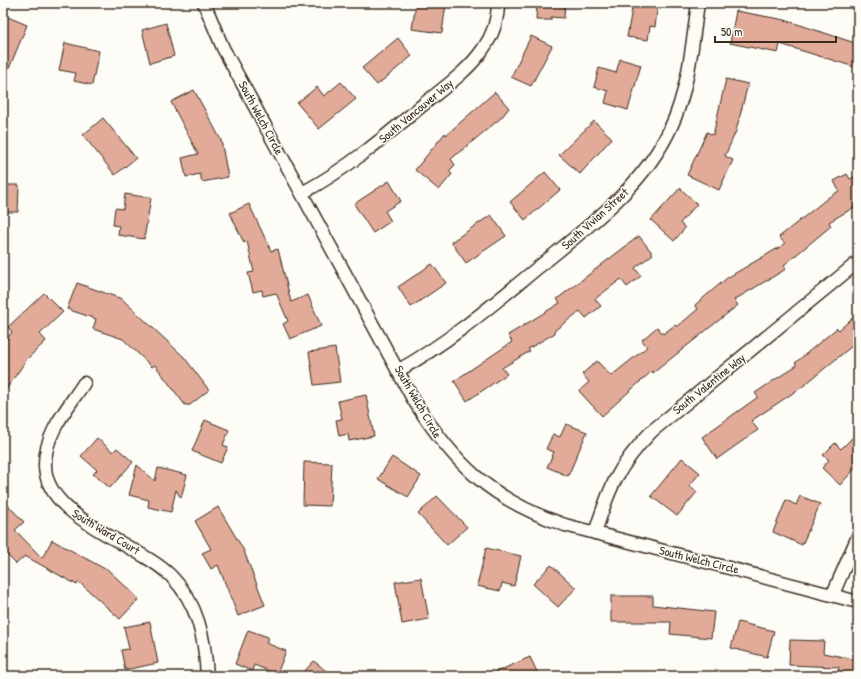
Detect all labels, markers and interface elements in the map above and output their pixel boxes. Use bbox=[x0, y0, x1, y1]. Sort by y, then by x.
scale bar bbox=[715, 18, 836, 44]
text: 50 m bbox=[721, 23, 742, 40]
street label: South Vancouver Way bbox=[375, 74, 457, 147]
street label: South Welch Circle bbox=[235, 78, 288, 158]
street label: South Vivian Street bbox=[557, 183, 633, 253]
street label: South Valentine Way bbox=[669, 349, 749, 418]
street label: South Welch Circle bbox=[391, 362, 446, 441]
street label: South Ward Court bbox=[69, 505, 144, 559]
street label: South Welch Circle bbox=[658, 541, 741, 578]

